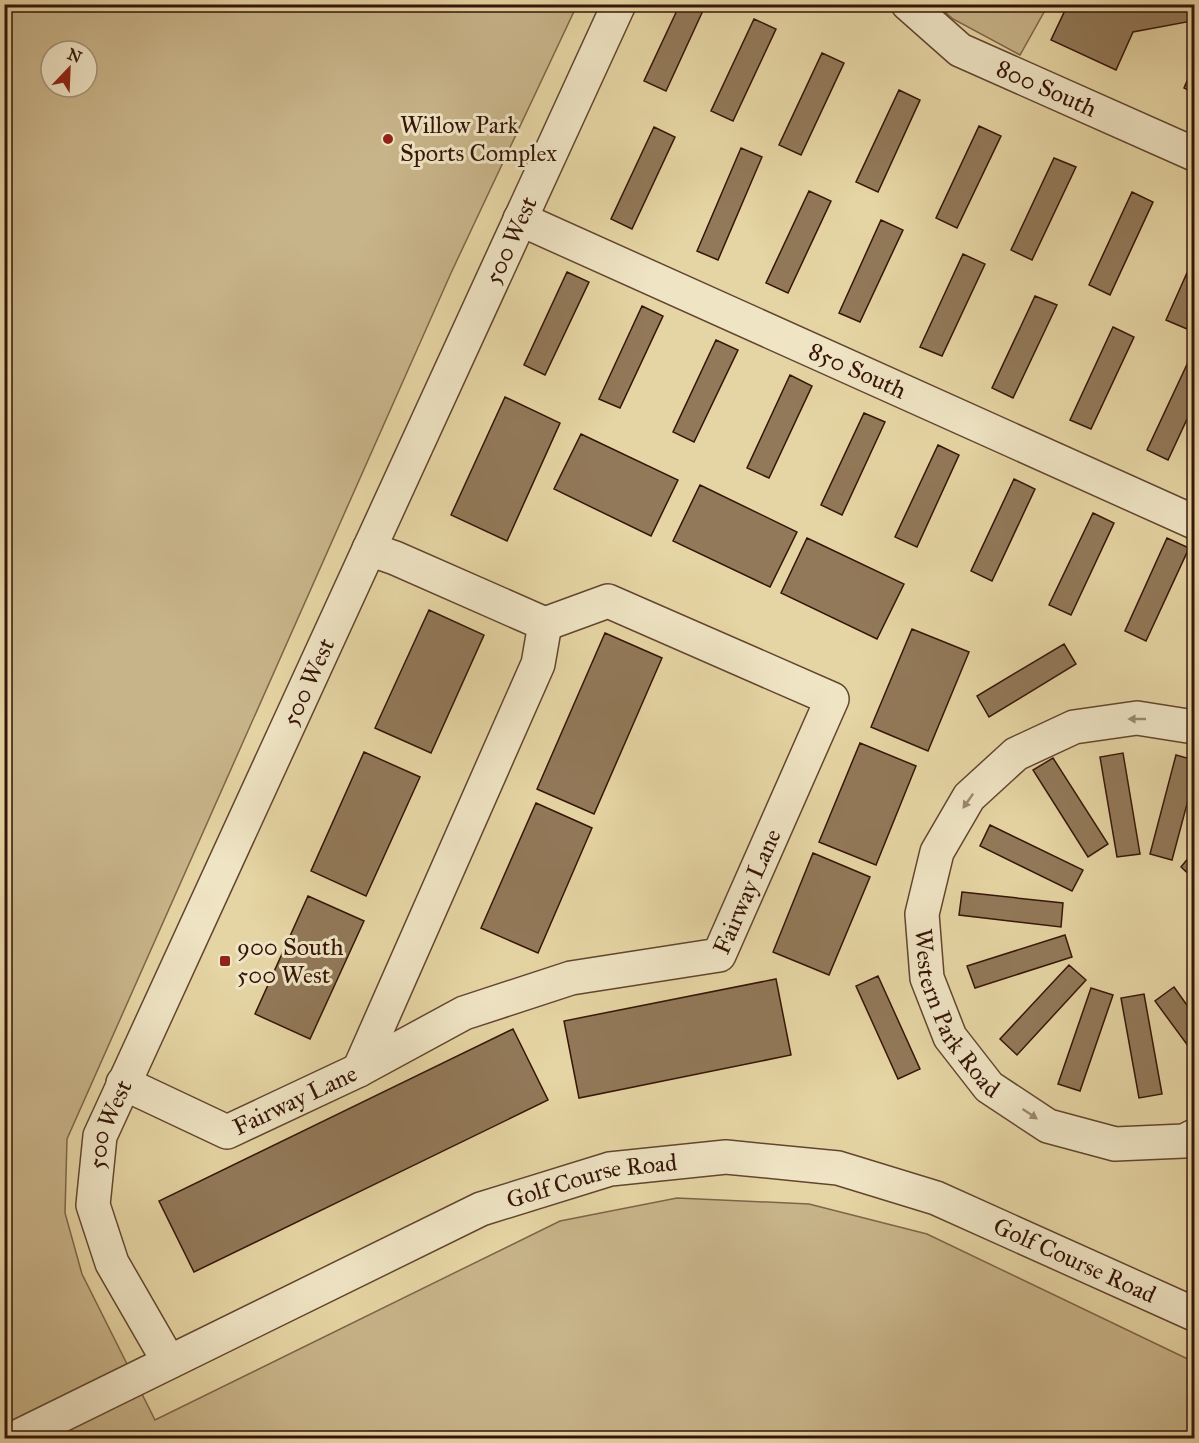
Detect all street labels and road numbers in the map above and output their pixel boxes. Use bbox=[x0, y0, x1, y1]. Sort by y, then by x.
street label: 800 South bbox=[992, 53, 1101, 124]
street label: 500 West bbox=[478, 191, 544, 289]
street label: 850 South bbox=[804, 336, 911, 406]
street label: 500 West bbox=[275, 633, 341, 731]
street label: Fairway Lane bbox=[706, 824, 788, 959]
street label: Western Park Road bbox=[908, 927, 1005, 1105]
street label: Fairway Lane bbox=[228, 1058, 362, 1142]
street label: 500 West bbox=[82, 1075, 139, 1171]
street label: Golf Course Road bbox=[503, 1147, 678, 1215]
street label: Golf Course Road bbox=[989, 1211, 1161, 1310]

